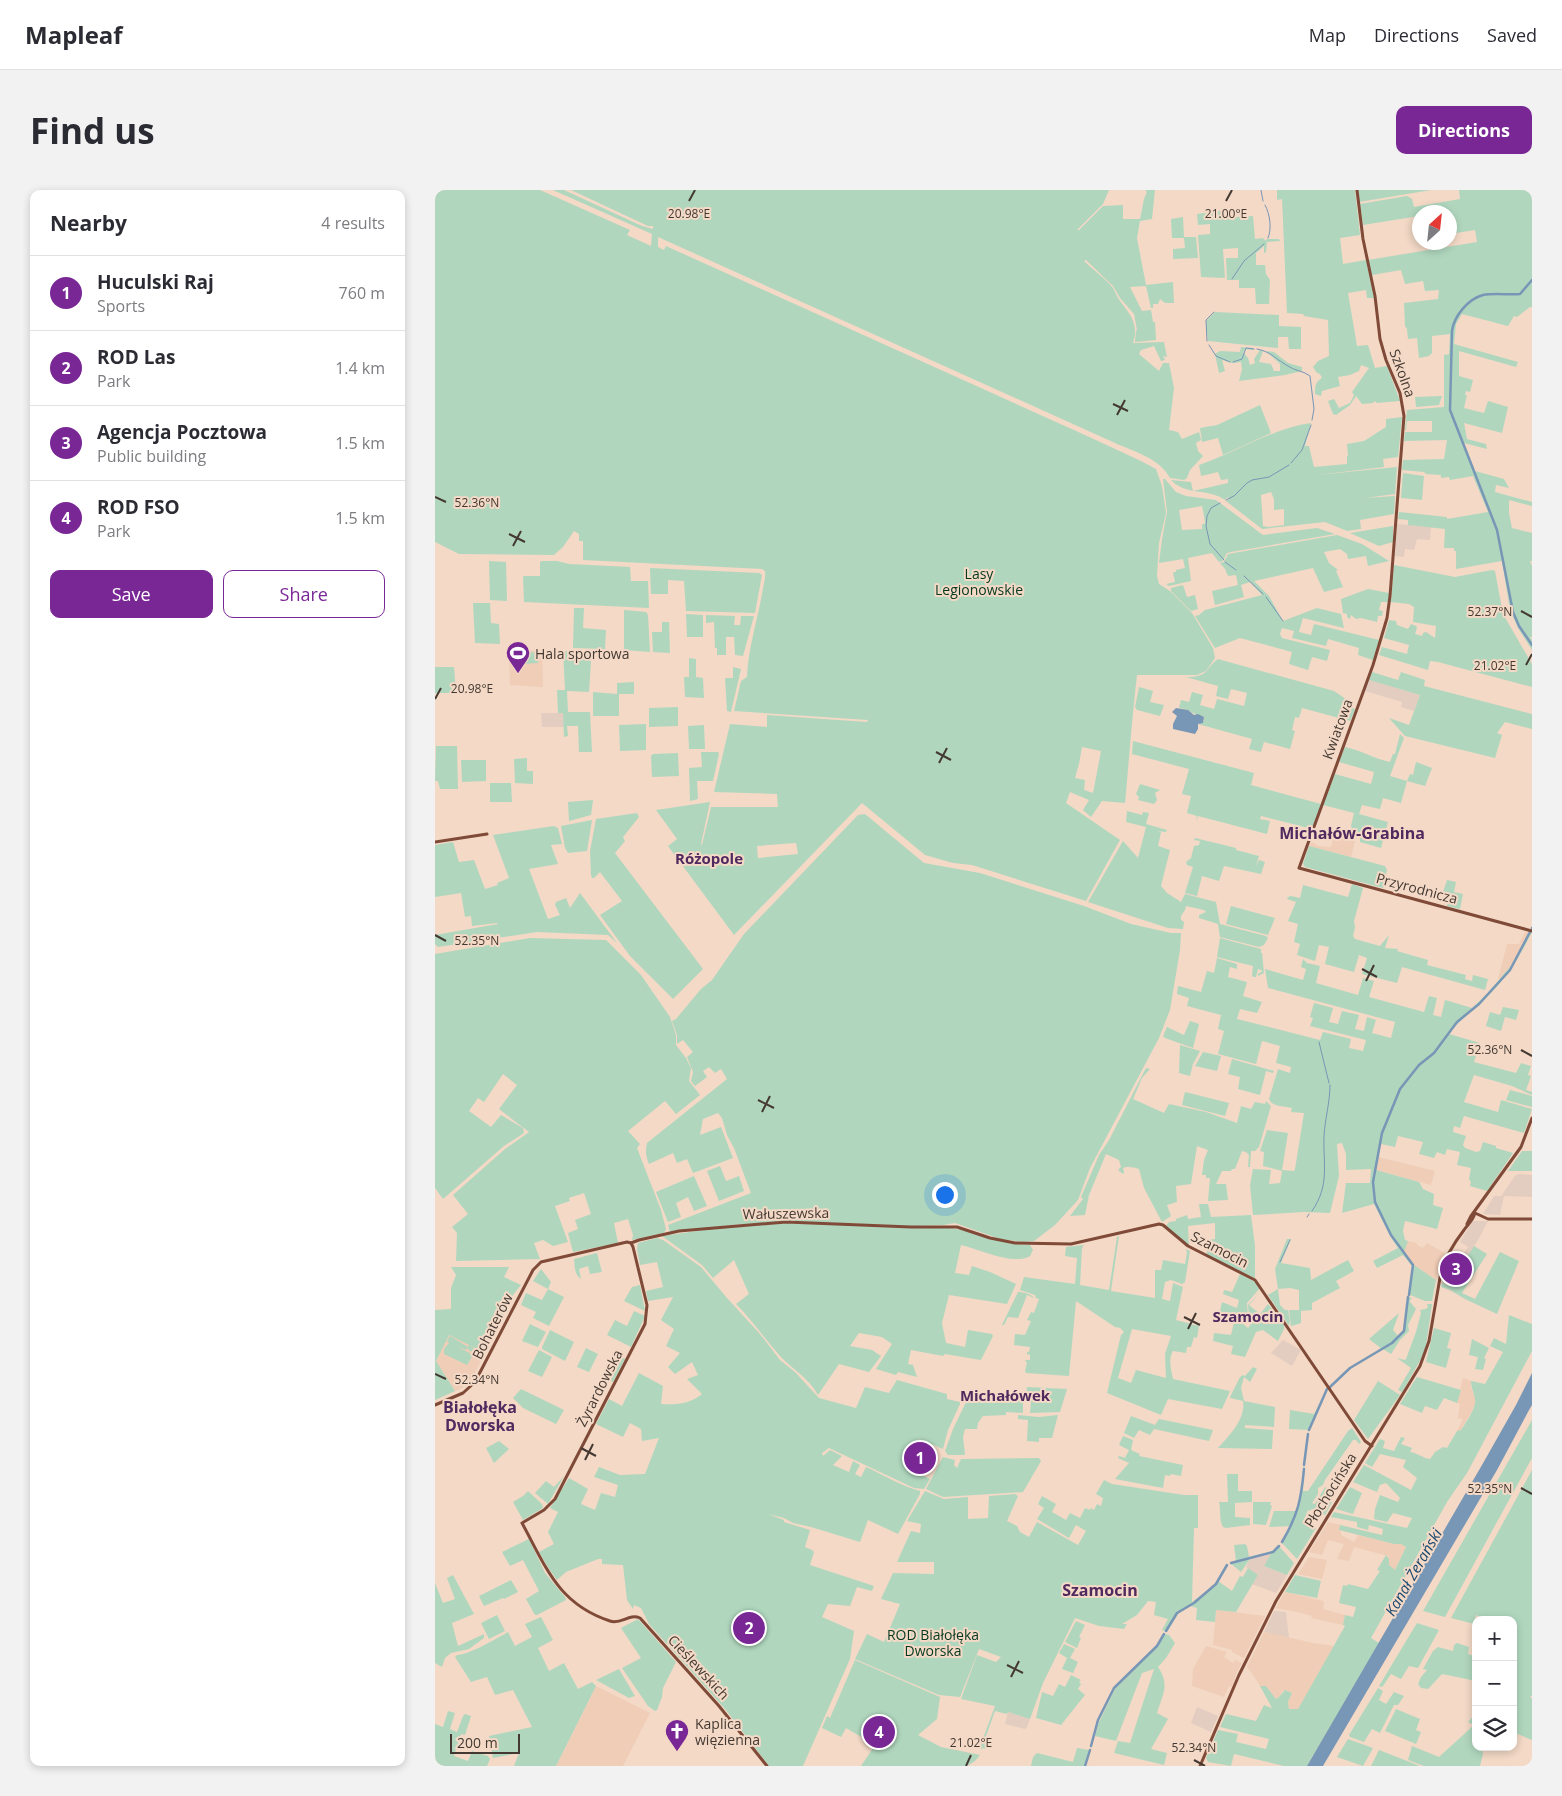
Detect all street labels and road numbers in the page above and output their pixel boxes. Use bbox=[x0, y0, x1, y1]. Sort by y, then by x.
street label: Szkolna bbox=[1386, 346, 1420, 400]
street label: Kwiatowa bbox=[1317, 696, 1357, 762]
street label: Przyrodnicza bbox=[1374, 868, 1460, 908]
street label: Wałuszewska bbox=[743, 1203, 829, 1223]
street label: Szamocin bbox=[1188, 1226, 1252, 1272]
street label: Bohaterów bbox=[467, 1290, 517, 1362]
street label: Żyrardowska bbox=[571, 1346, 627, 1430]
street label: Płochocińska bbox=[1299, 1449, 1361, 1531]
street label: Cieślewskich bbox=[664, 1631, 734, 1703]

